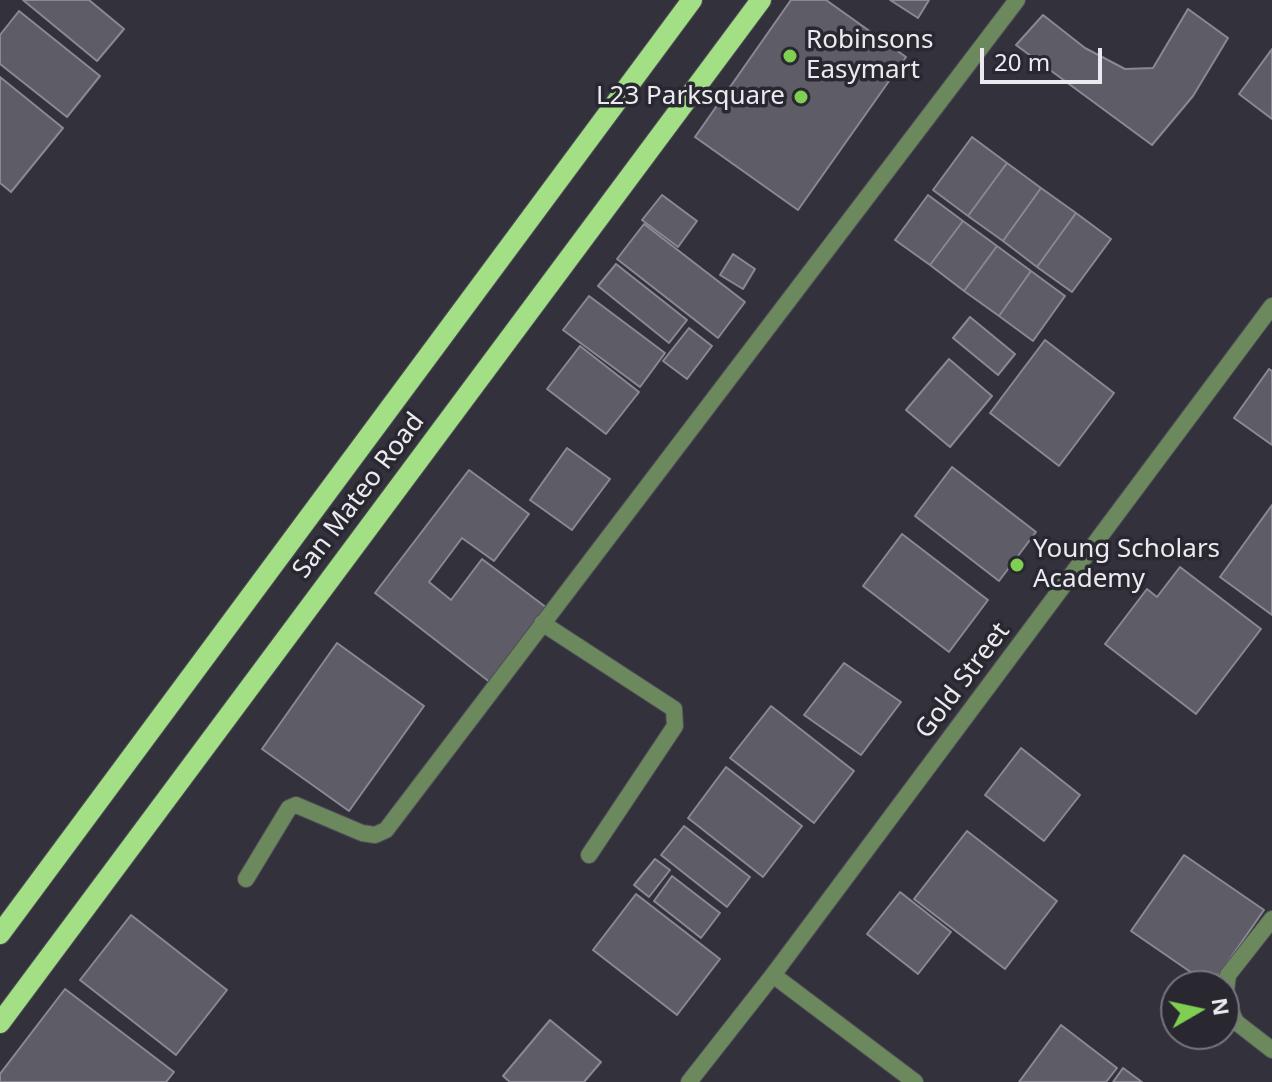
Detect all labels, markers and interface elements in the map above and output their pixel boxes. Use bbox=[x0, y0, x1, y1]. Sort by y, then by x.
place label: Robinsons Easymart bbox=[806, 25, 933, 86]
scale bar bbox=[984, 32, 1106, 82]
text: 20 m bbox=[994, 45, 1050, 78]
marker: Robinsons Easymart bbox=[781, 47, 799, 65]
place label: L23 Parksquare bbox=[596, 81, 785, 113]
marker: L23 Parksquare bbox=[792, 88, 810, 106]
street label: San Mateo Road bbox=[287, 407, 431, 585]
place label: Young Scholars Academy bbox=[1033, 534, 1220, 596]
marker: Young Scholars Academy bbox=[1008, 556, 1026, 574]
street label: Gold Street bbox=[909, 617, 1017, 745]
north arrow bbox=[1160, 970, 1240, 1050]
text: N bbox=[1206, 995, 1238, 1018]

